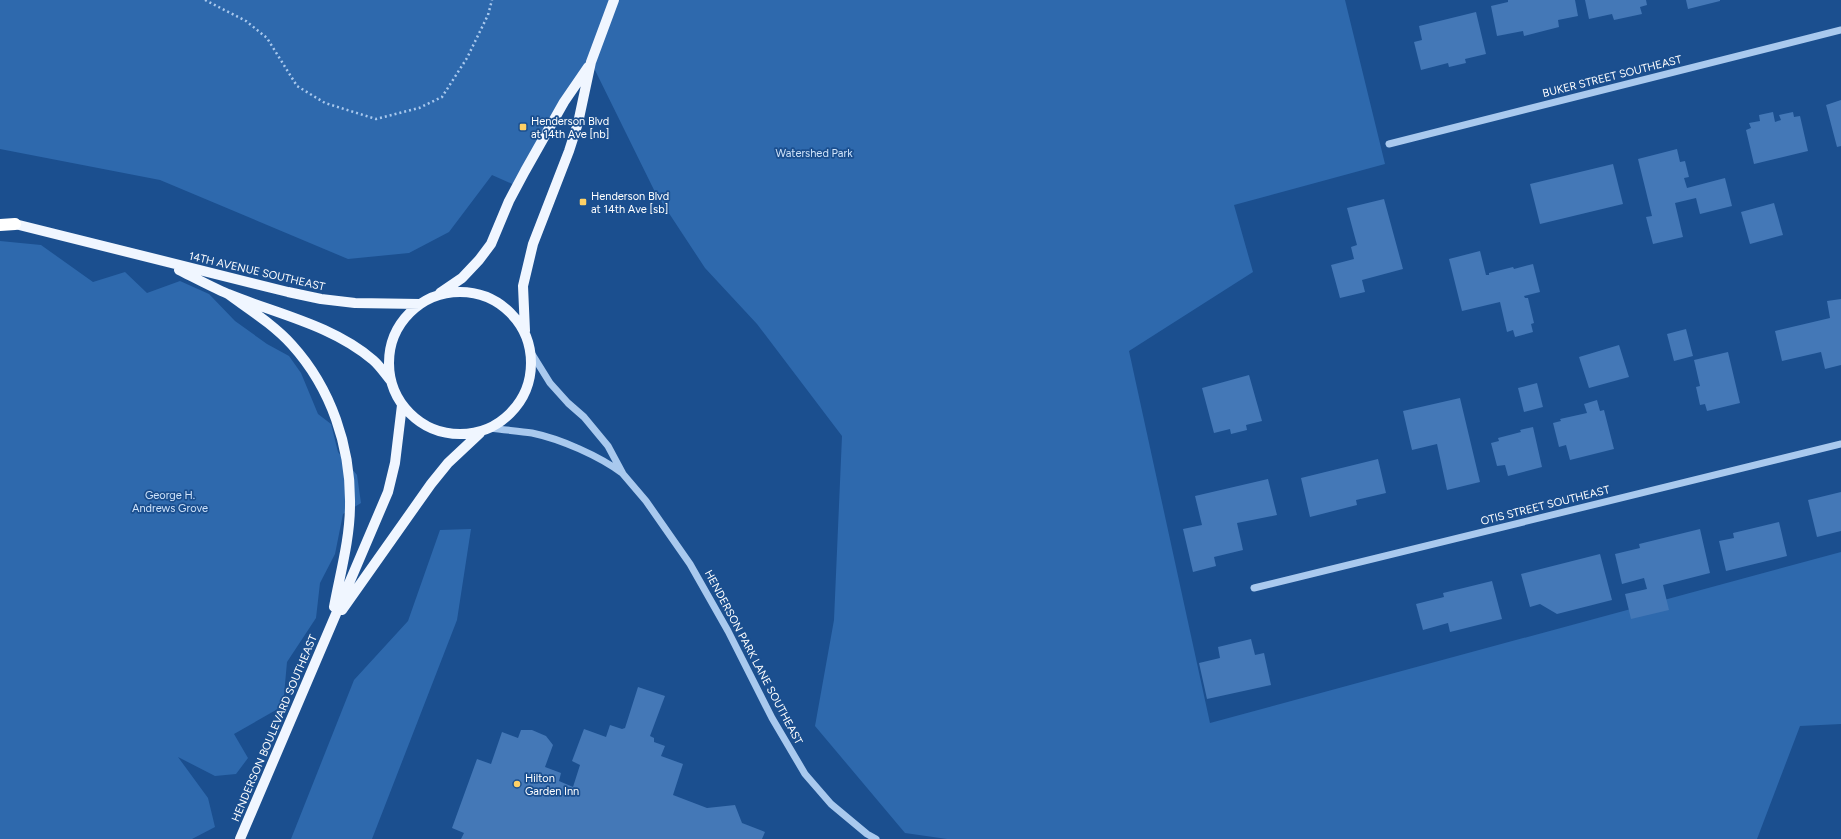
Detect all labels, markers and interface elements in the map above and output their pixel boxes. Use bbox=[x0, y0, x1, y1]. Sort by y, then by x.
street label: BUKER STREET SOUTHEAST bbox=[1541, 53, 1683, 100]
place label: Henderson Blvd at 14th Ave [nb] bbox=[531, 115, 609, 141]
marker: Henderson Blvd at 14th Ave [nb] bbox=[518, 122, 528, 132]
park label: Watershed Park bbox=[776, 147, 853, 160]
place label: Henderson Blvd at 14th Ave [sb] bbox=[591, 190, 669, 216]
marker: Henderson Blvd at 14th Ave [sb] bbox=[578, 197, 588, 207]
street label: 14TH AVENUE SOUTHEAST bbox=[188, 250, 326, 293]
street label: OTIS STREET SOUTHEAST bbox=[1479, 483, 1611, 528]
park label: George H. Andrews Grove bbox=[132, 489, 208, 515]
street label: HENDERSON PARK LANE SOUTHEAST bbox=[702, 568, 805, 747]
street label: HENDERSON BOULEVARD SOUTHEAST bbox=[229, 633, 320, 824]
place label: Hilton Garden Inn bbox=[525, 772, 579, 798]
marker: Hilton Garden Inn bbox=[512, 779, 522, 789]

